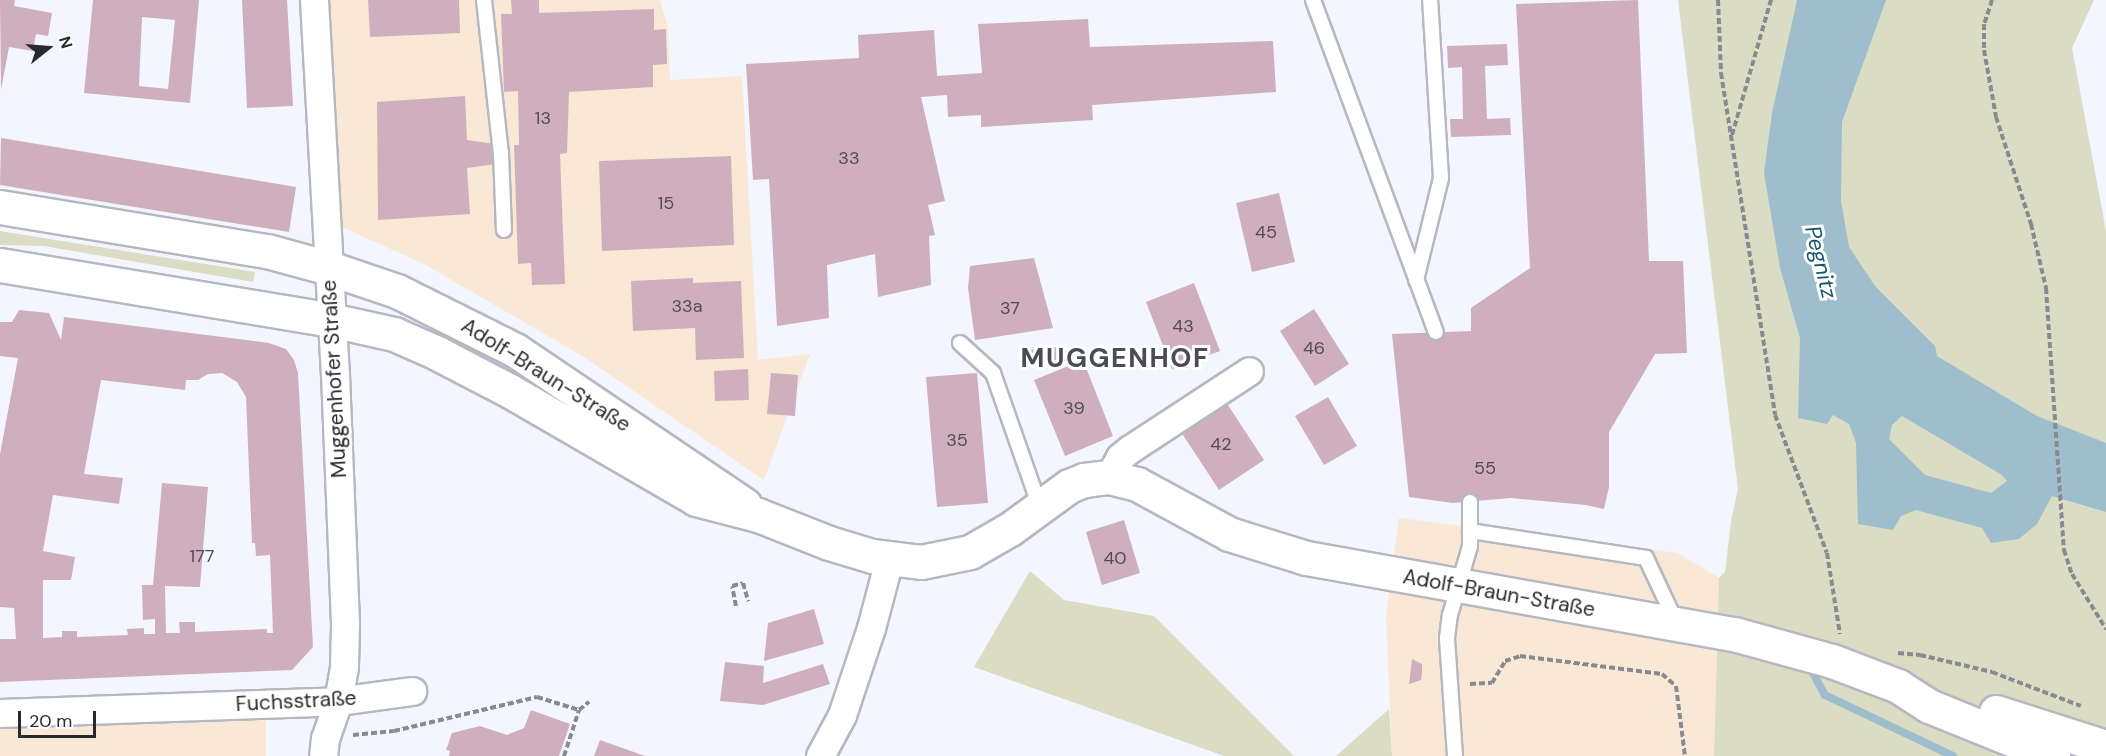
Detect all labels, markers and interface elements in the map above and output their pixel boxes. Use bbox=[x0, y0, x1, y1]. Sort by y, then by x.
north arrow bbox=[18, 18, 78, 78]
text: N bbox=[54, 34, 77, 51]
house number: 13 bbox=[535, 107, 551, 129]
house number: 33 bbox=[838, 147, 860, 169]
house number: 15 bbox=[658, 192, 674, 214]
house number: 45 bbox=[1255, 221, 1277, 243]
water label: Pegnitz bbox=[1799, 223, 1843, 301]
street label: Muggenhofer Straße bbox=[316, 279, 352, 479]
house number: 33a bbox=[671, 295, 703, 317]
house number: 37 bbox=[1000, 297, 1020, 319]
street label: Adolf-Braun-Straße bbox=[457, 313, 635, 437]
house number: 43 bbox=[1172, 315, 1194, 337]
house number: 46 bbox=[1303, 337, 1325, 359]
district label: MUGGENHOF bbox=[1021, 342, 1209, 374]
house number: 39 bbox=[1063, 397, 1085, 419]
house number: 35 bbox=[946, 429, 968, 451]
house number: 42 bbox=[1210, 433, 1232, 455]
house number: 55 bbox=[1474, 457, 1496, 479]
house number: 177 bbox=[190, 545, 214, 567]
house number: 40 bbox=[1103, 547, 1127, 569]
street label: Adolf-Braun-Straße bbox=[1401, 564, 1597, 622]
street label: Fuchsstraße bbox=[235, 685, 357, 717]
scale bar bbox=[21, 699, 99, 737]
text: 20 m bbox=[29, 709, 72, 733]

